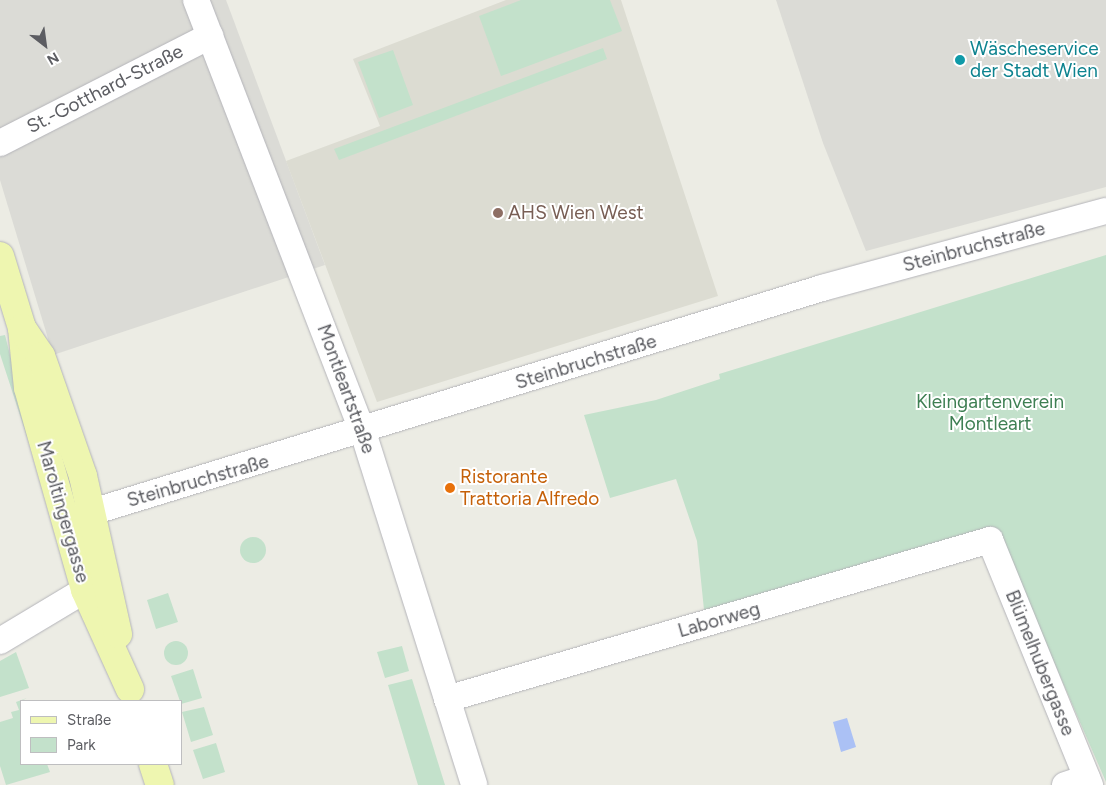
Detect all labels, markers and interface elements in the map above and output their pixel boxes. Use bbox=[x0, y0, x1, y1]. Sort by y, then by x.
north arrow bbox=[20, 20, 70, 70]
place label: Wäscheservice der Stadt Wien bbox=[970, 38, 1099, 82]
street label: St.-Gotthard-Straße bbox=[23, 40, 187, 138]
text: N bbox=[44, 48, 62, 68]
marker: Wäscheservice der Stadt Wien bbox=[954, 54, 966, 66]
place label: AHS Wien West bbox=[508, 202, 644, 224]
marker: AHS Wien West bbox=[492, 207, 504, 219]
street label: Steinbruchstraße bbox=[900, 217, 1048, 277]
street label: Montleartstraße bbox=[312, 321, 380, 457]
street label: Steinbruchstraße bbox=[513, 330, 659, 394]
park label: Kleingartenverein Montleart bbox=[916, 391, 1064, 435]
street label: Maroltingergasse bbox=[32, 438, 94, 586]
street label: Steinbruchstraße bbox=[124, 450, 272, 512]
place label: Ristorante Trattoria Alfredo bbox=[460, 466, 599, 510]
marker: Ristorante Trattoria Alfredo bbox=[444, 482, 456, 494]
street label: Blümelhubergasse bbox=[1000, 587, 1080, 739]
street label: Laborweg bbox=[675, 597, 763, 643]
legend bbox=[20, 700, 182, 765]
text: Straße bbox=[67, 711, 111, 729]
text: Park bbox=[67, 736, 96, 754]

